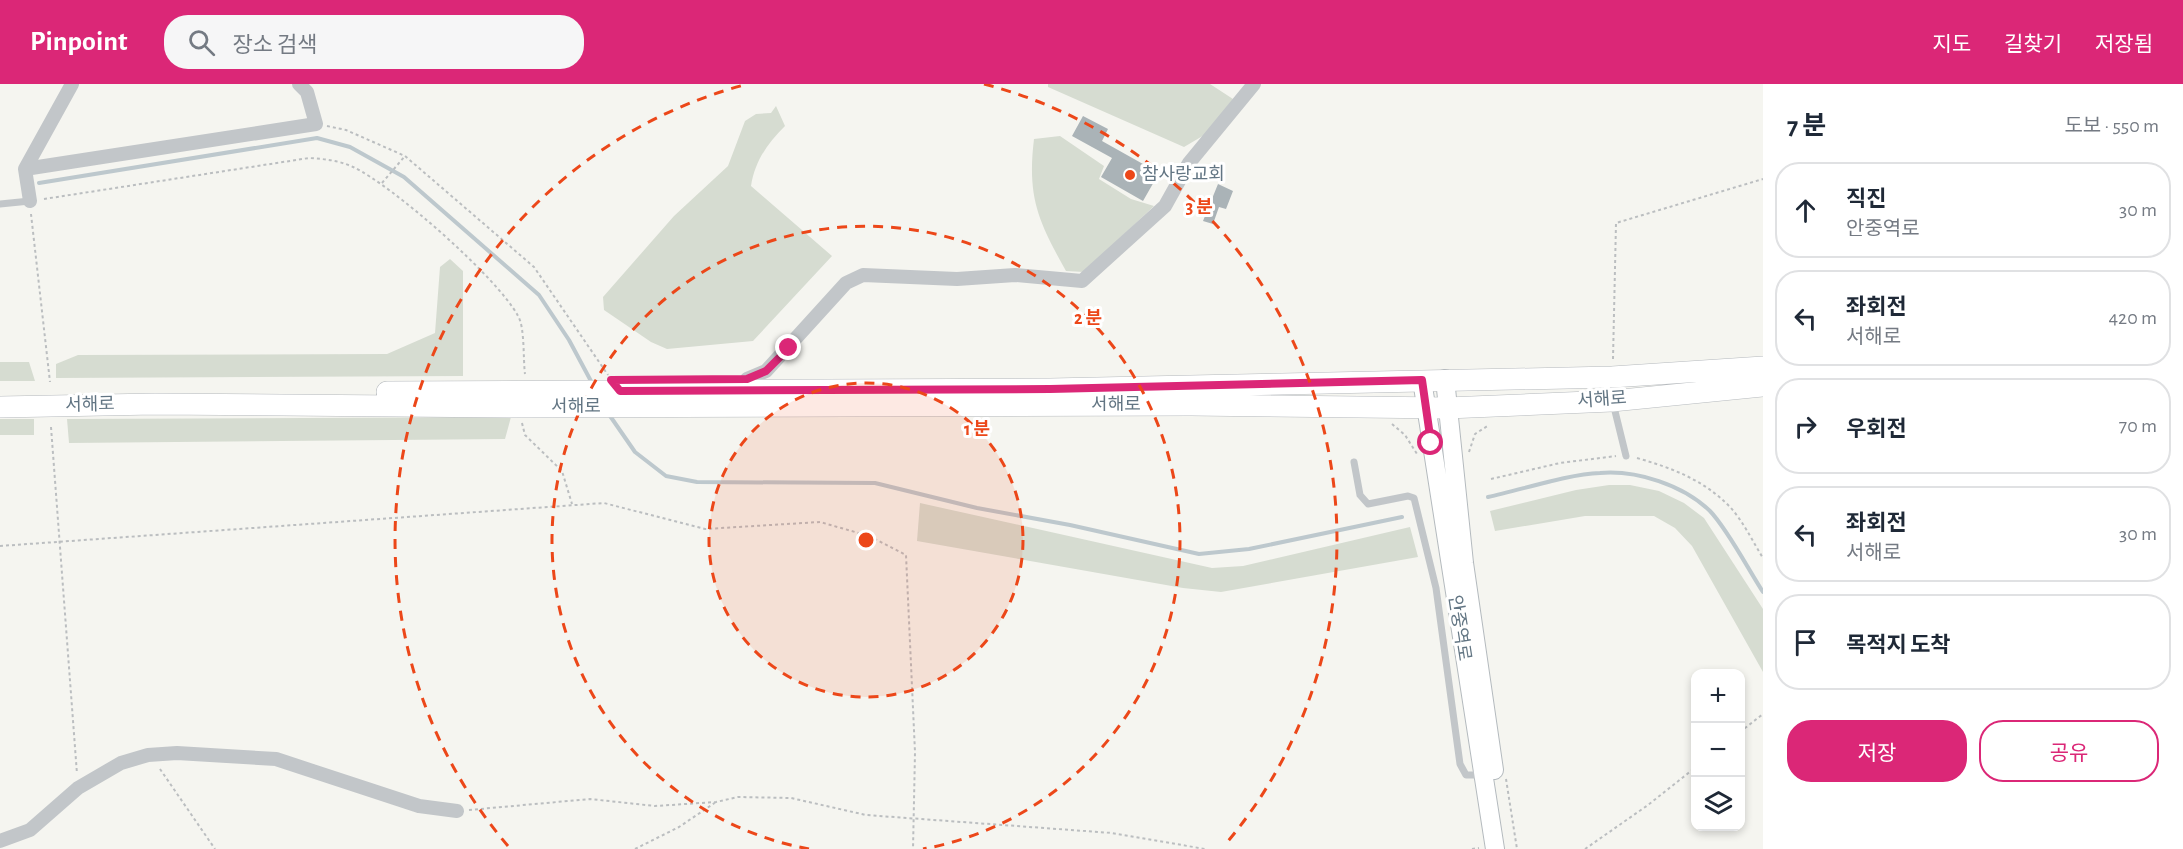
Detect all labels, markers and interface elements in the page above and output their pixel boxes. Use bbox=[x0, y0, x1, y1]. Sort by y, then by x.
search box bbox=[164, 15, 584, 69]
icon: search bbox=[185, 26, 218, 59]
text: Pinpoint bbox=[30, 28, 128, 56]
text: 장소 검색 bbox=[233, 34, 317, 56]
text: 지도 bbox=[1932, 34, 1971, 55]
text: 길찾기 bbox=[2004, 34, 2062, 55]
text: 저장됨 bbox=[2095, 34, 2153, 55]
text: 7 분 bbox=[1787, 113, 1826, 139]
text: 도보 · 550 m bbox=[2064, 116, 2159, 136]
place label: 참사랑교회 bbox=[1142, 164, 1225, 184]
marker: 참사랑교회 bbox=[1123, 168, 1137, 182]
text: 직진 bbox=[1846, 188, 1886, 210]
icon: ahead bbox=[1789, 194, 1822, 227]
text: 3 분 bbox=[1185, 198, 1213, 217]
text: 30 m bbox=[2119, 200, 2157, 220]
text: 안중역로 bbox=[1846, 219, 1920, 239]
text: 좌회전 bbox=[1846, 296, 1907, 318]
icon: left bbox=[1789, 302, 1822, 335]
text: 420 m bbox=[2108, 308, 2157, 328]
text: 2 분 bbox=[1074, 309, 1102, 328]
text: 서해로 bbox=[1846, 327, 1901, 347]
route end bbox=[775, 334, 801, 360]
street label: 서해로 bbox=[1577, 388, 1627, 411]
street label: 서해로 bbox=[65, 395, 115, 414]
street label: 서해로 bbox=[1091, 395, 1141, 414]
street label: 서해로 bbox=[551, 397, 601, 416]
icon: right bbox=[1789, 410, 1822, 443]
text: 70 m bbox=[2119, 416, 2157, 436]
text: 우회전 bbox=[1846, 418, 1907, 440]
text: 1 분 bbox=[964, 420, 990, 439]
route start bbox=[1417, 429, 1443, 455]
text: 좌회전 bbox=[1846, 512, 1907, 534]
icon: left bbox=[1789, 518, 1822, 551]
text: 30 m bbox=[2119, 524, 2157, 544]
centre of rings bbox=[856, 530, 876, 550]
text: 서해로 bbox=[1846, 543, 1901, 563]
street label: 안중역로 bbox=[1445, 594, 1474, 662]
icon: arrive bbox=[1789, 626, 1822, 659]
text: 목적지 도착 bbox=[1846, 634, 1951, 656]
map controls bbox=[1691, 669, 1745, 831]
button: + bbox=[1691, 669, 1745, 723]
button: 저장 bbox=[1787, 720, 1967, 782]
button: 공유 bbox=[1979, 720, 2159, 782]
button: − bbox=[1691, 723, 1745, 777]
button: layers bbox=[1691, 777, 1745, 831]

